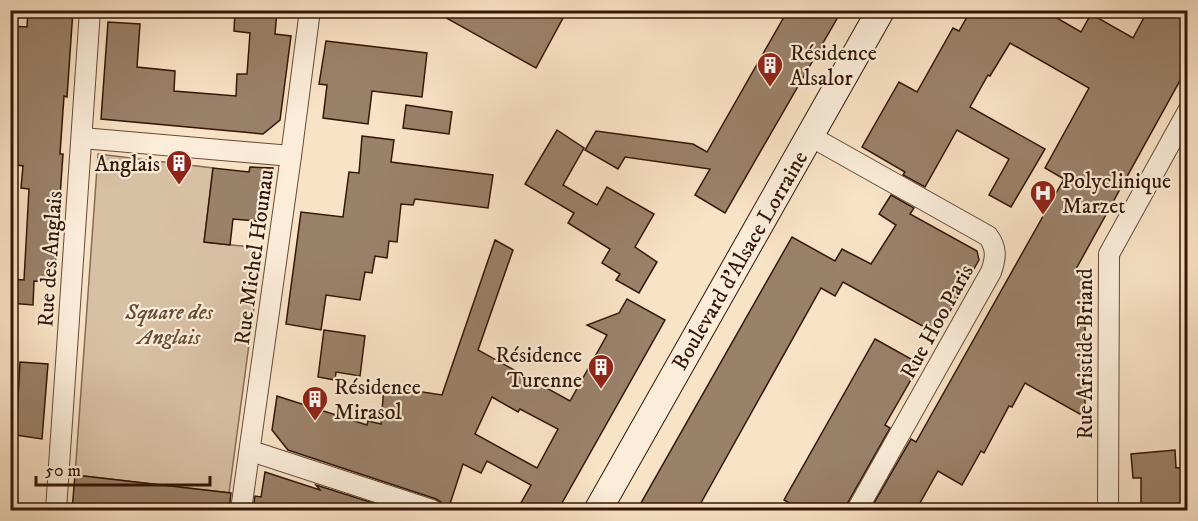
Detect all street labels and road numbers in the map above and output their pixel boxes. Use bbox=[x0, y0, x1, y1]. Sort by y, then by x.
street label: Boulevard d'Alsace Lorraine bbox=[666, 146, 814, 375]
street label: Rue Michel Hounau bbox=[229, 168, 280, 347]
street label: Rue des Anglais bbox=[32, 190, 69, 328]
street label: Rue Hoo Paris bbox=[895, 260, 980, 384]
street label: Rue Aristide Briand bbox=[1072, 268, 1099, 440]

